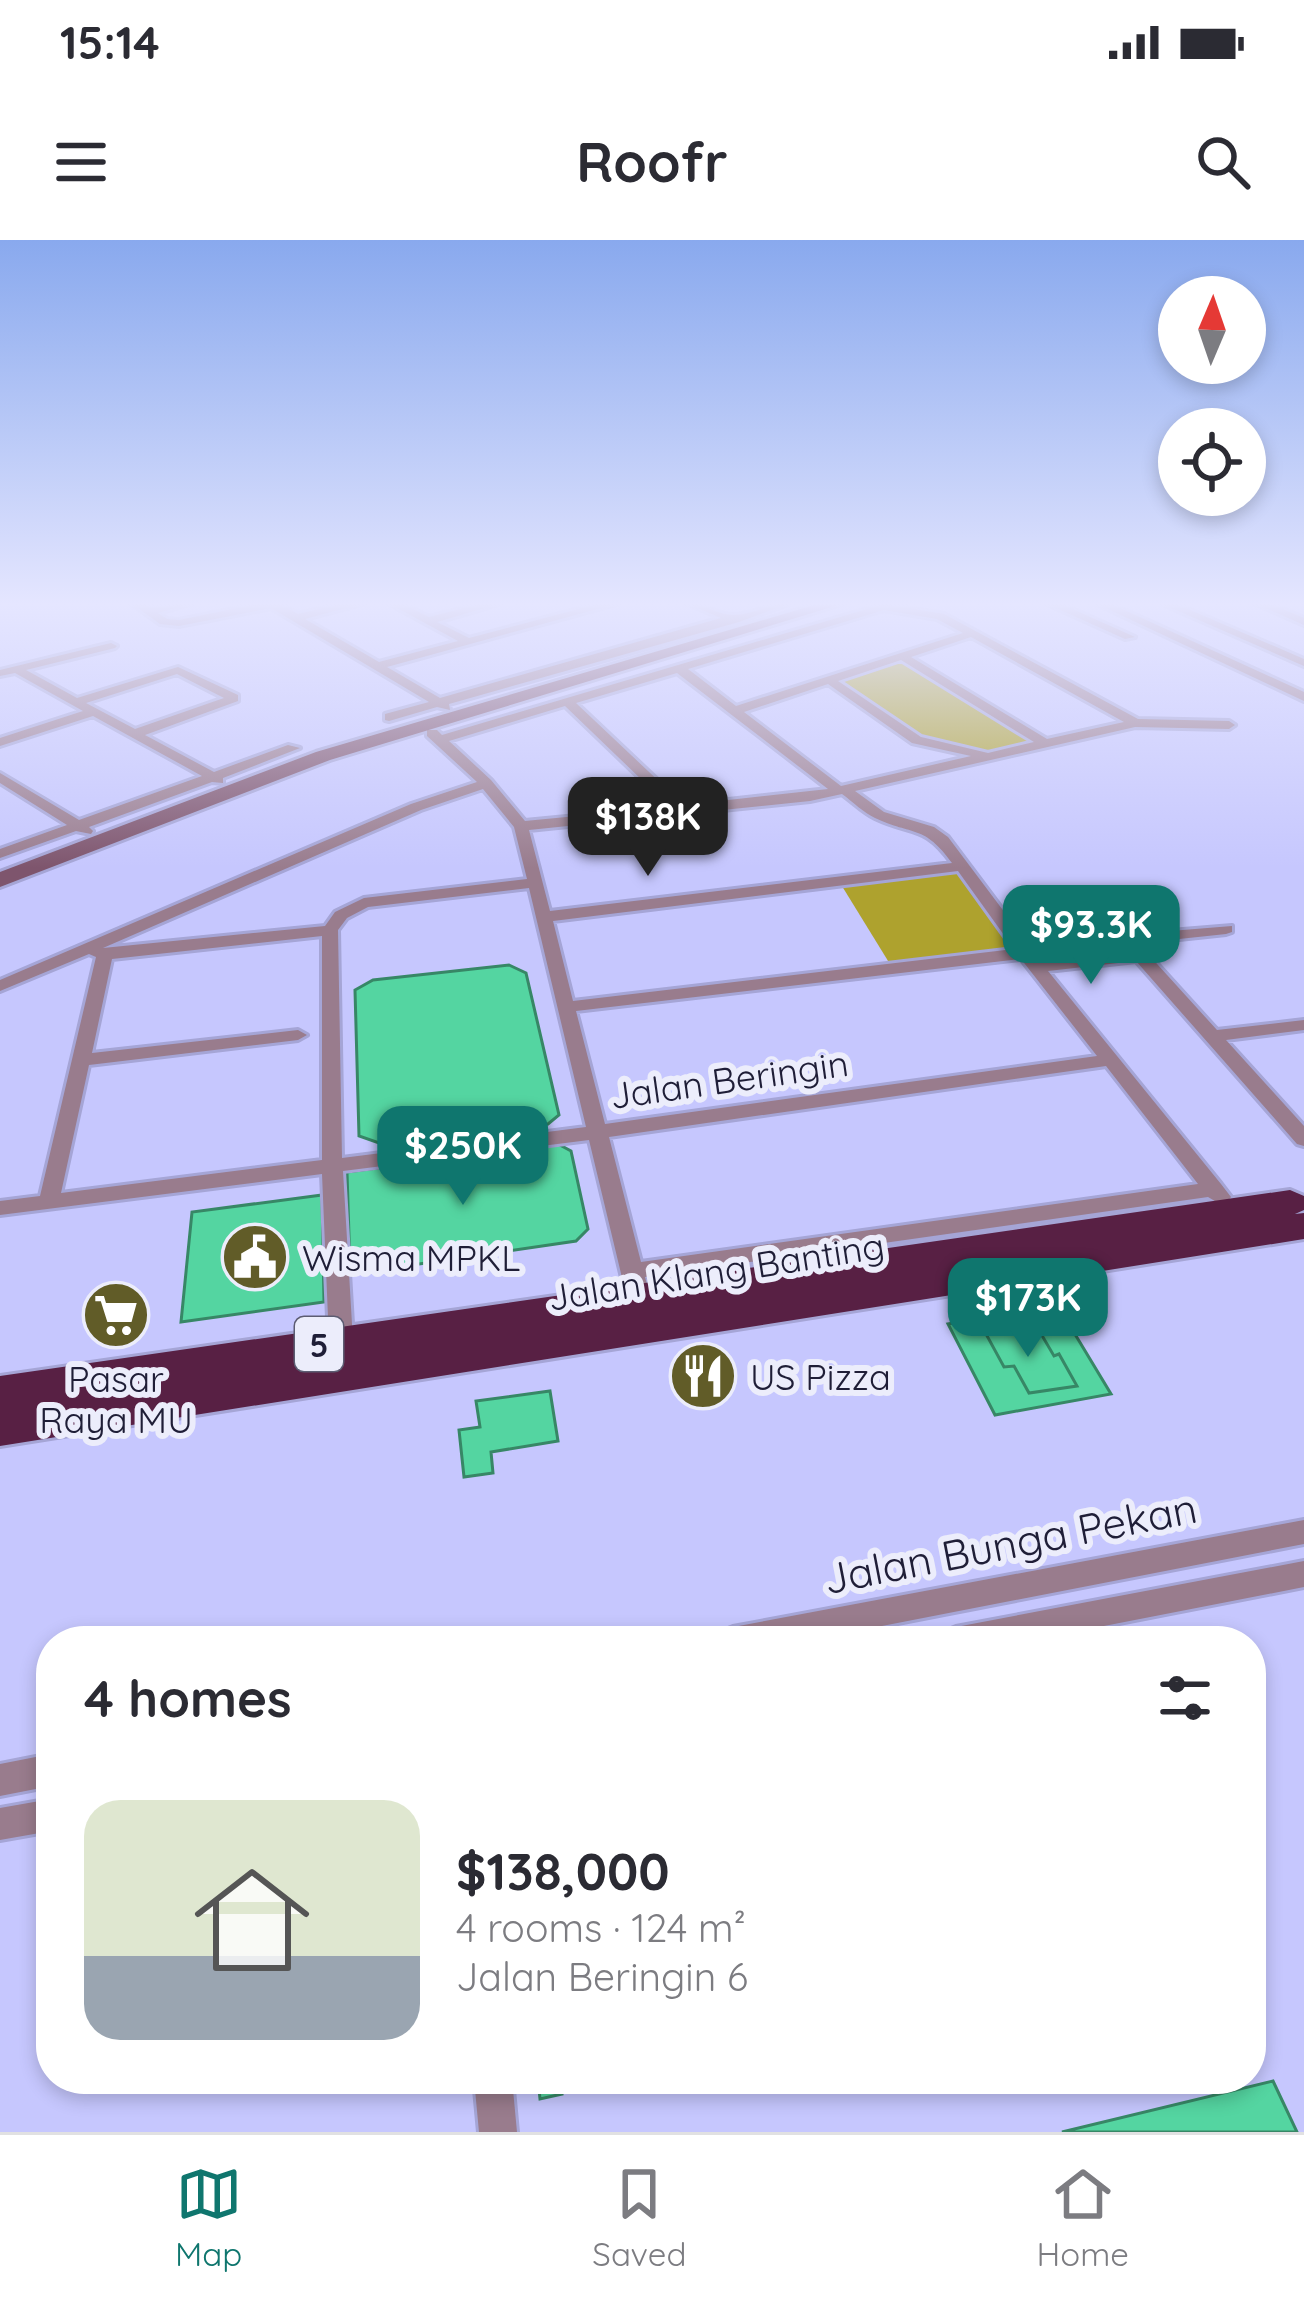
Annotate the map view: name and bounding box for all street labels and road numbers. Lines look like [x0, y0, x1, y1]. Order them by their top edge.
street label: Jalan Beringin [607, 1040, 851, 1118]
street label: Jalan Klang Banting [545, 1222, 887, 1320]
road number: 5 [295, 1317, 343, 1371]
street label: Jalan Bunga Pekan [819, 1481, 1201, 1605]

